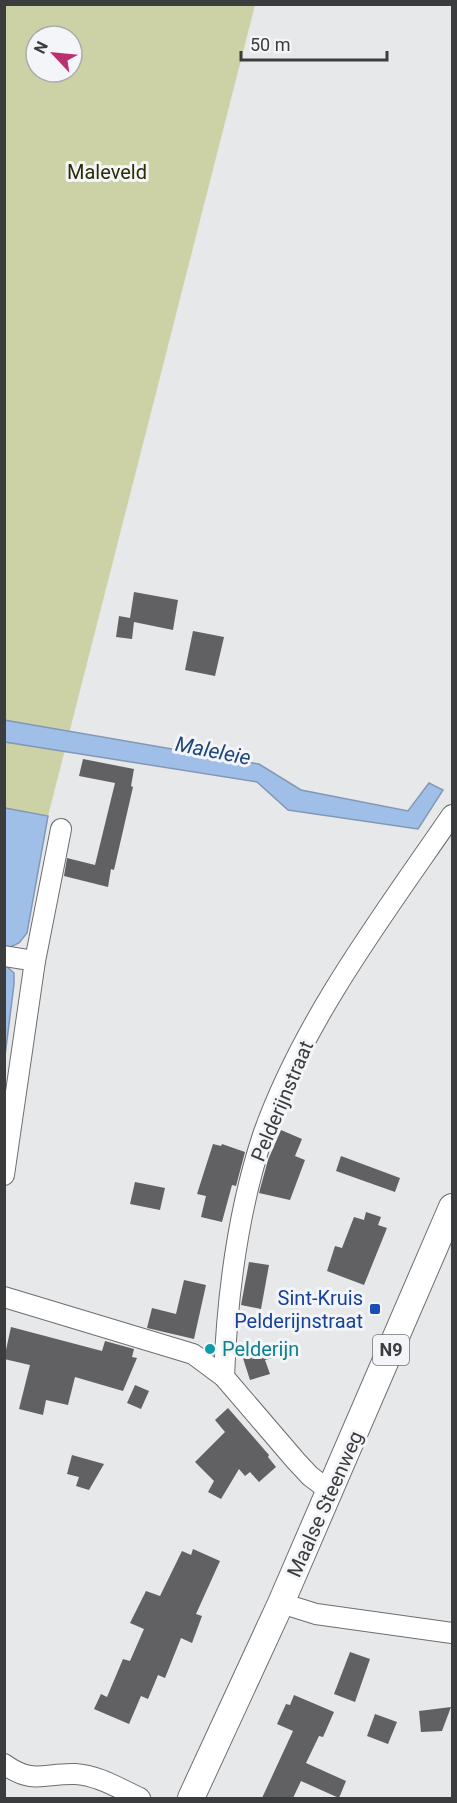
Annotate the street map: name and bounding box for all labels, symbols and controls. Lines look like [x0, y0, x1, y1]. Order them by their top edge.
north arrow [24, 24, 84, 84]
scale bar [241, 24, 386, 62]
text: 50 m [250, 34, 290, 55]
text: N [30, 38, 52, 57]
park label: Maleveld [67, 160, 147, 184]
water label: Maleleie [173, 732, 253, 770]
street label: Pelderijnstraat [246, 1037, 318, 1165]
place label: Sint-Kruis Pelderijnstraat [234, 1286, 363, 1333]
marker: Sint-Kruis Pelderijnstraat [368, 1302, 382, 1316]
road number: N9 [373, 1335, 409, 1365]
place label: Pelderijn [222, 1337, 299, 1361]
marker: Pelderijn [203, 1342, 217, 1356]
street label: Maalse Steenweg [282, 1427, 368, 1581]

